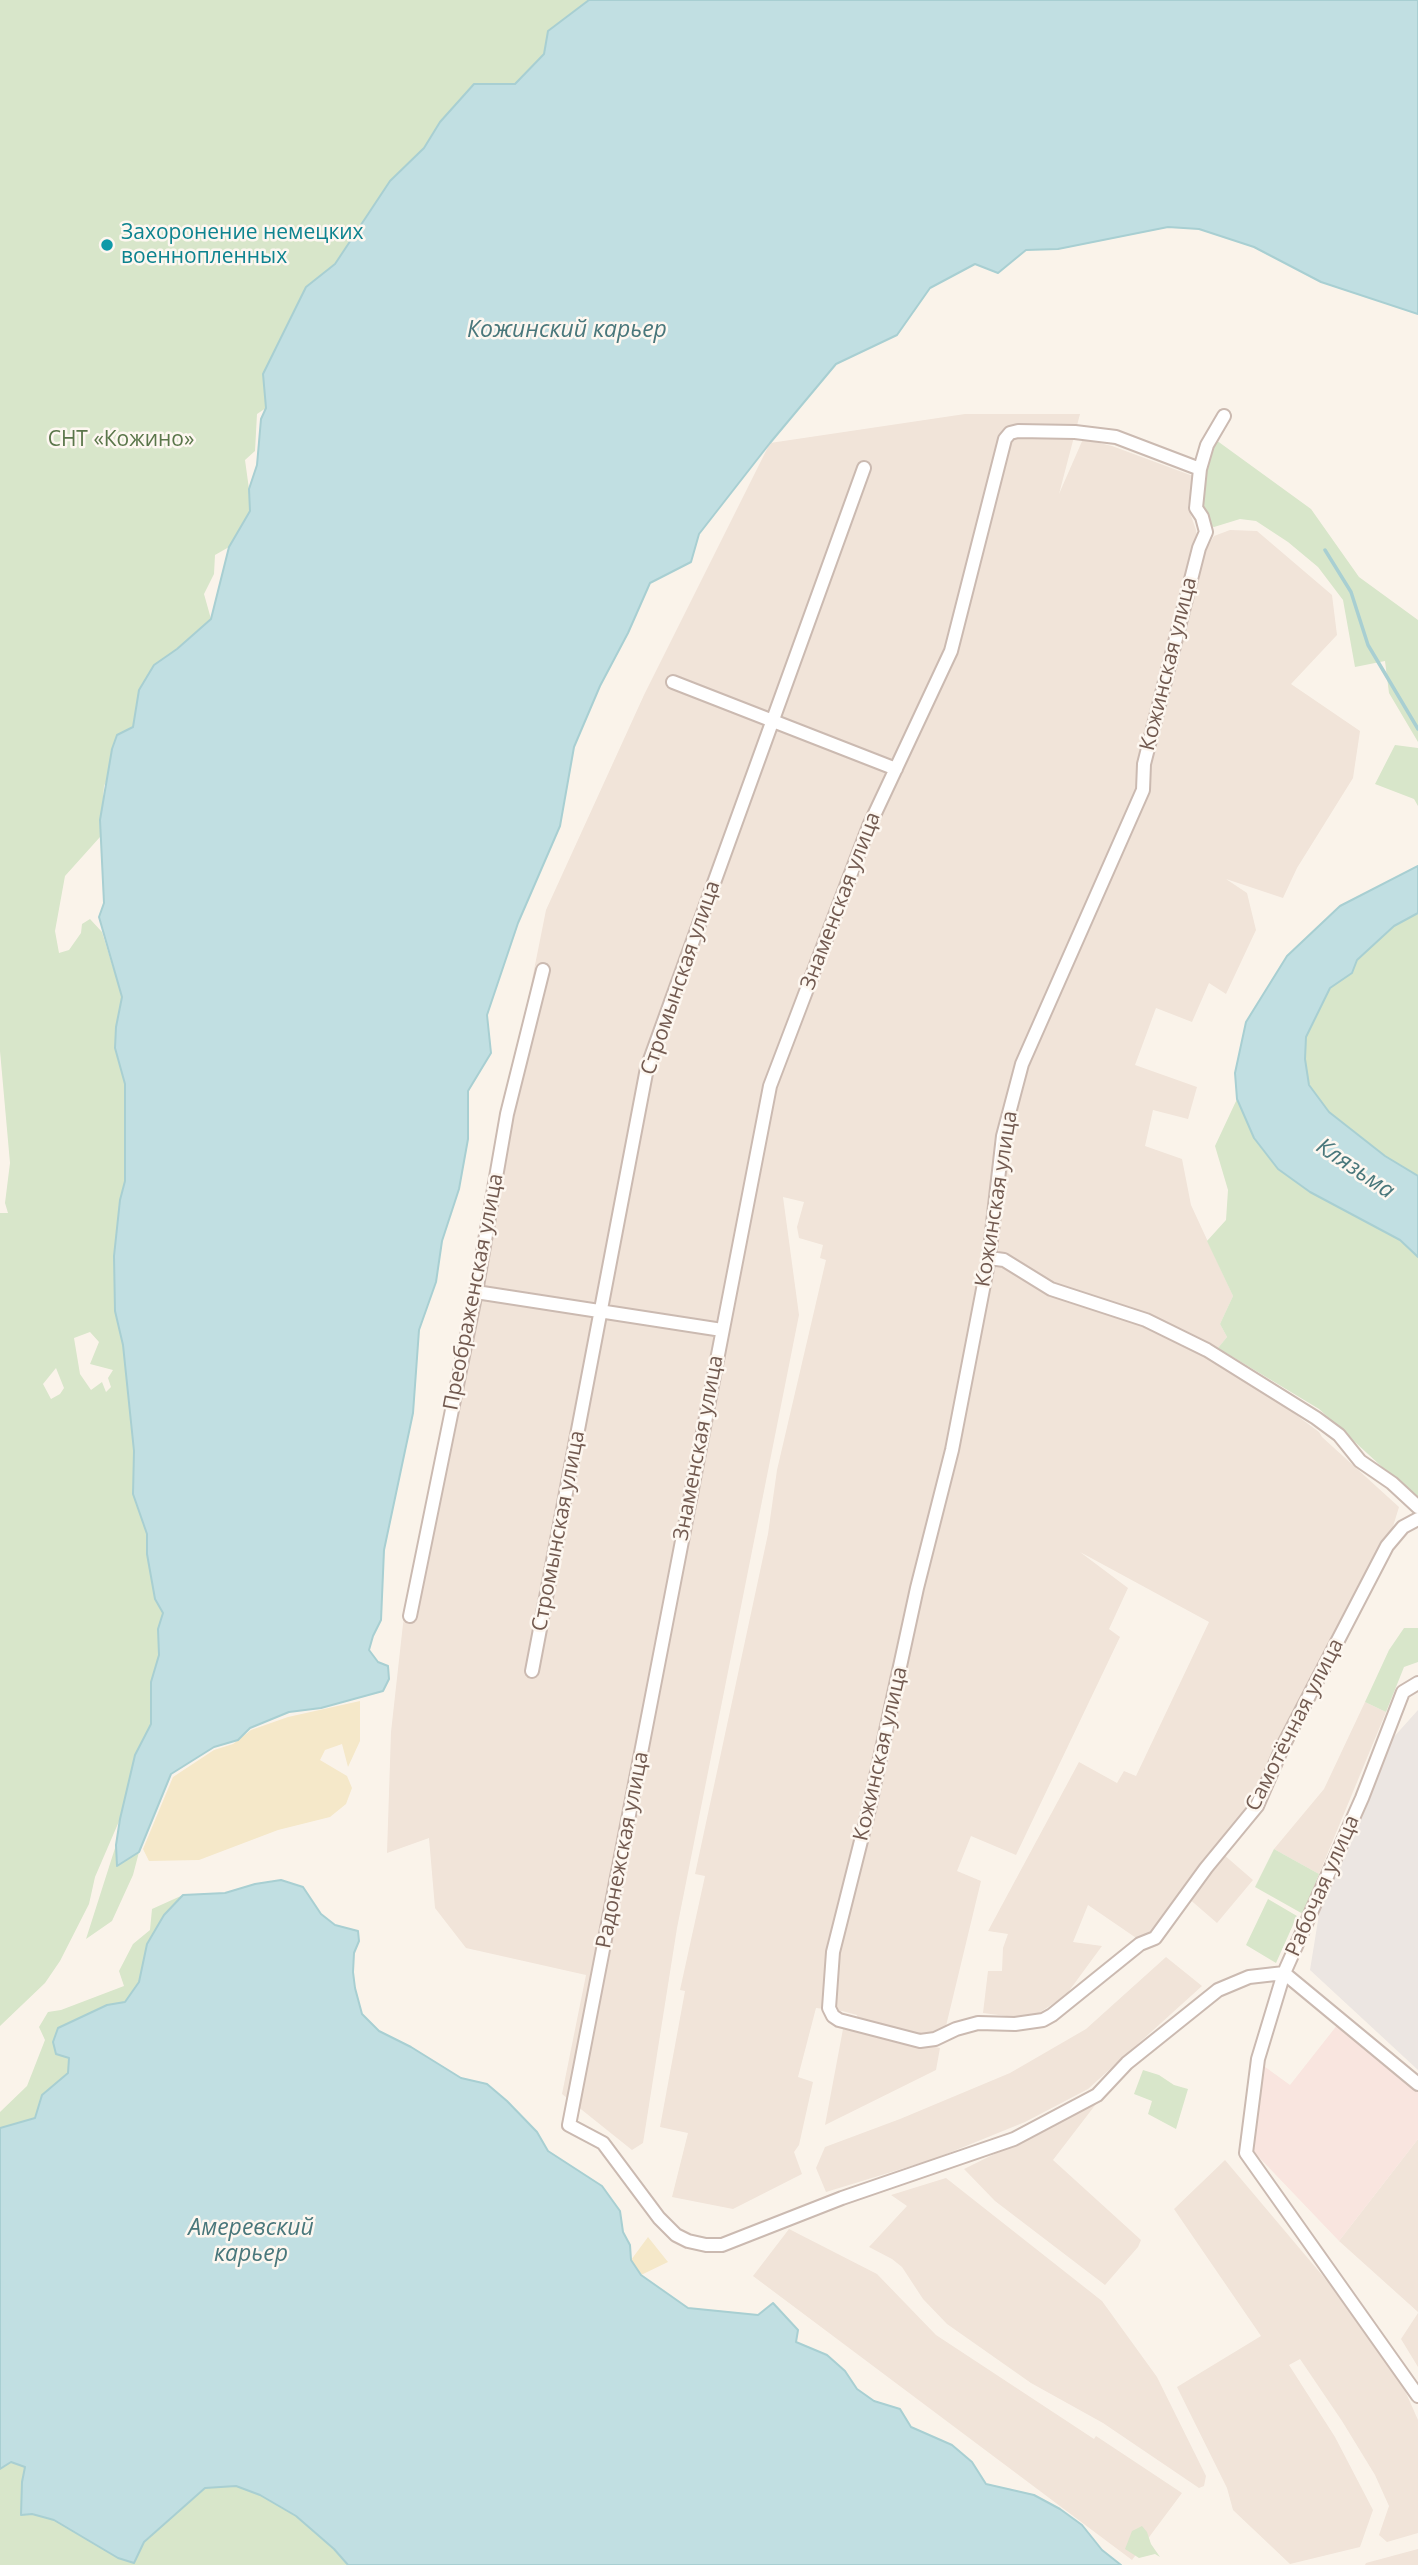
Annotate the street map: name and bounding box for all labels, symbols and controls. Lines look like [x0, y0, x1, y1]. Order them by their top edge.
place label: Захоронение немецких военнопленных [121, 220, 364, 270]
marker: Захоронение немецких военнопленных [99, 237, 115, 253]
water label: Кожинский карьер [467, 316, 667, 344]
park label: СНТ «Кожино» [48, 427, 194, 453]
street label: Кожинская улица [1135, 575, 1203, 753]
street label: Знаменская улица [796, 809, 886, 993]
street label: Стромынская улица [636, 878, 726, 1078]
street label: Кожинская улица [971, 1109, 1023, 1289]
water label: Клязьма [1311, 1133, 1399, 1205]
street label: Преображенская улица [439, 1172, 509, 1412]
street label: Знаменская улица [669, 1353, 729, 1543]
street label: Стромынская улица [527, 1429, 591, 1633]
street label: Самотёчная улица [1241, 1635, 1349, 1815]
street label: Кожинская улица [849, 1665, 913, 1843]
street label: Радонежская улица [592, 1749, 654, 1951]
street label: Рабочая улица [1281, 1812, 1365, 1960]
water label: Амеревский карьер [188, 2214, 314, 2268]

